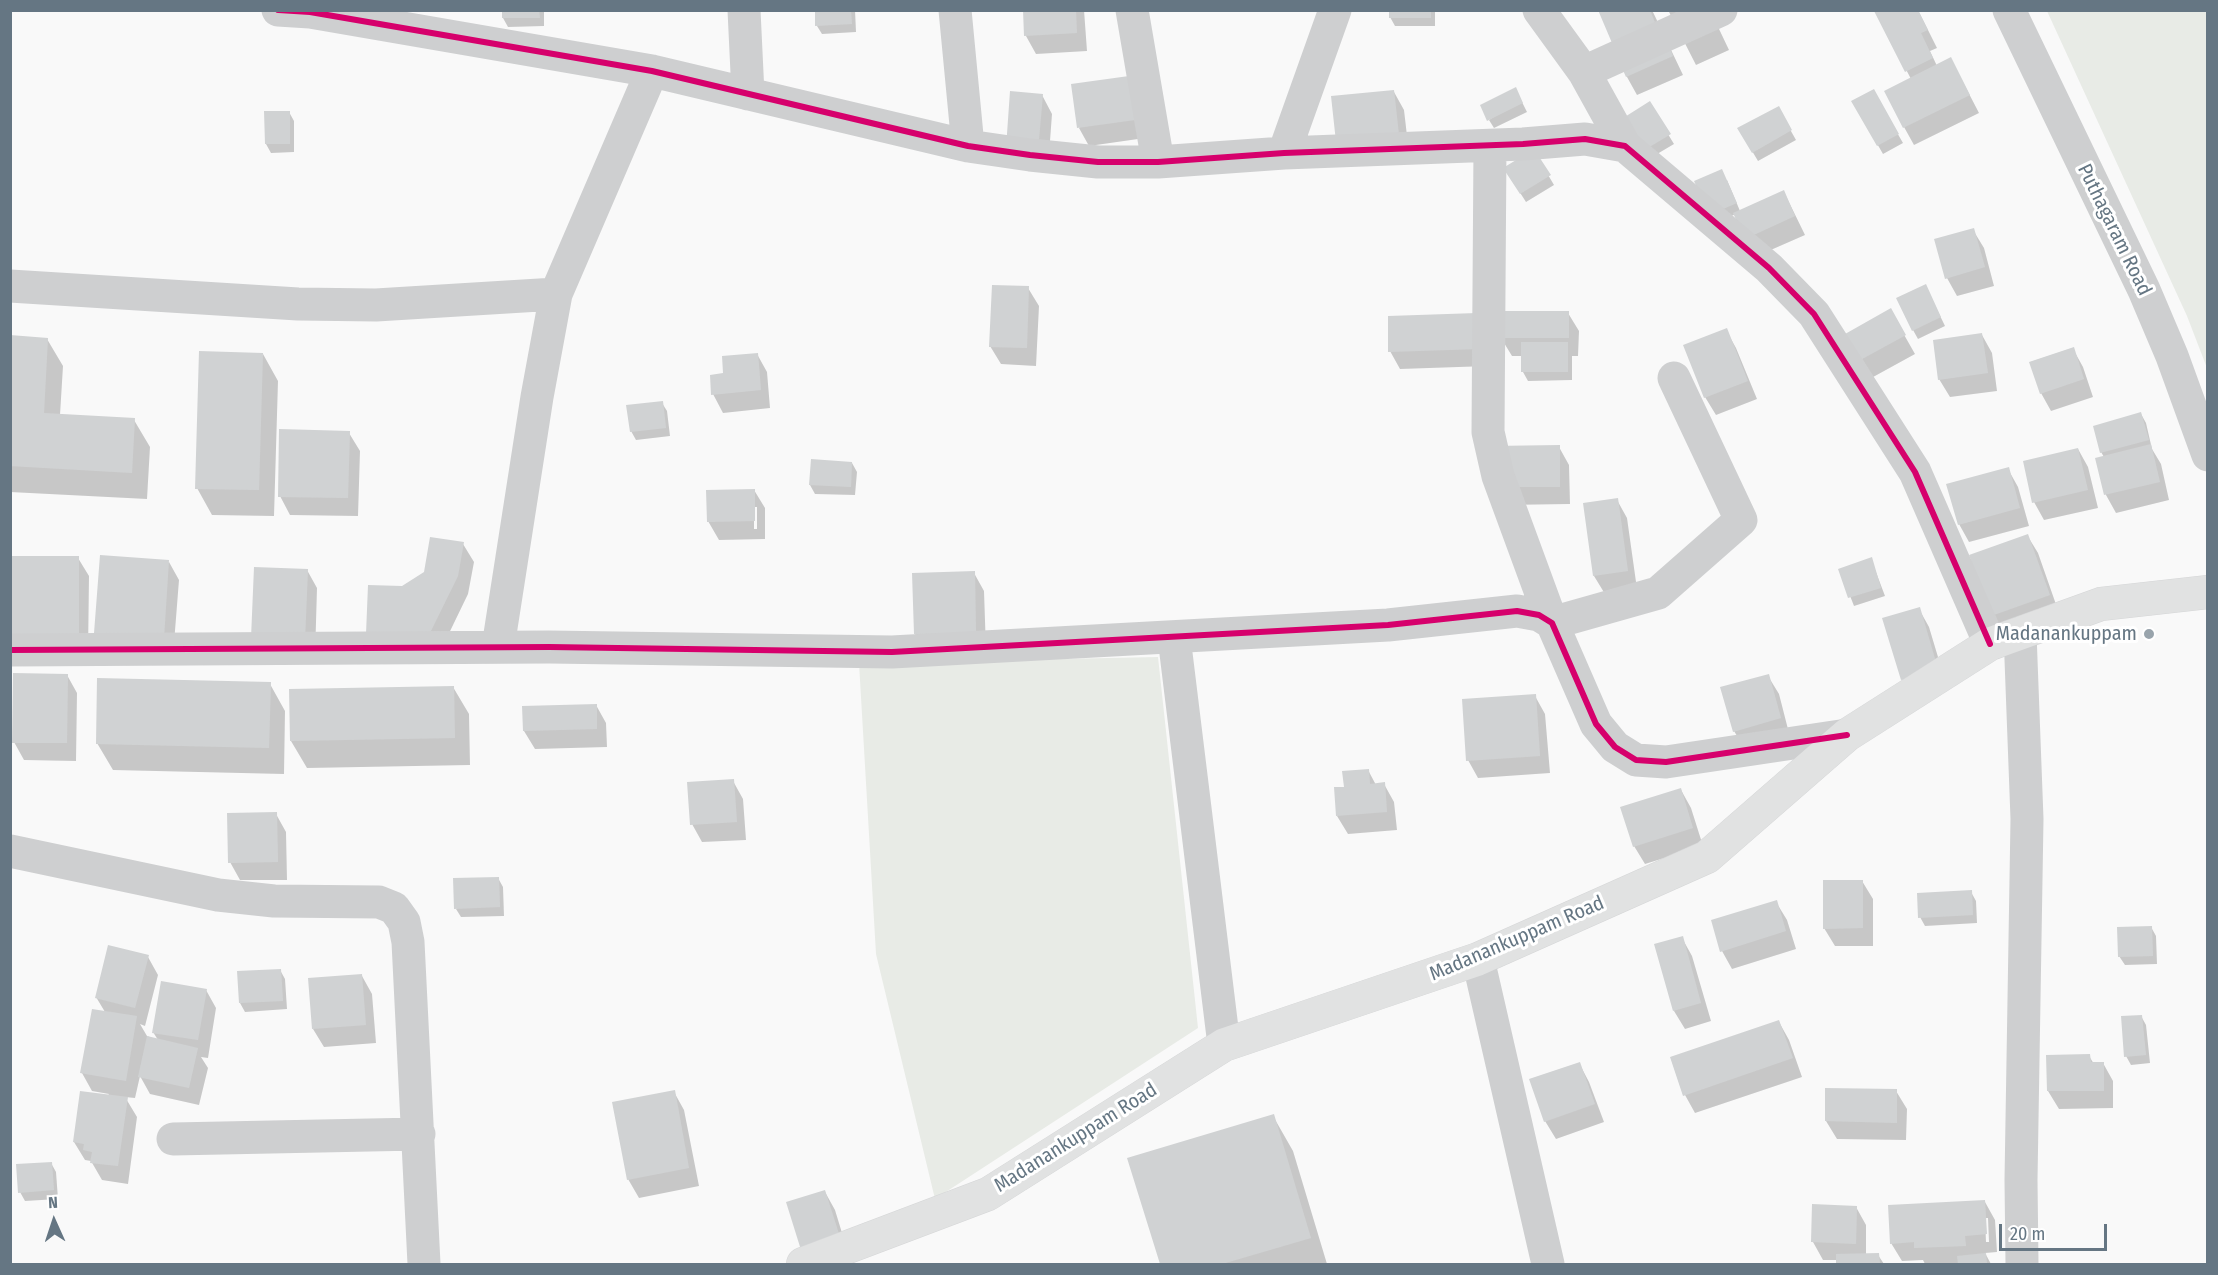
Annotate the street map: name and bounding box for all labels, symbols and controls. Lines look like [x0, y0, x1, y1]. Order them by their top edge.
street label: Puthagaram Road [2072, 160, 2156, 300]
place label: Madanankuppam [1996, 622, 2137, 646]
marker: Madanankuppam [2142, 627, 2156, 641]
street label: Madanankuppam Road [1426, 891, 1608, 987]
street label: Madanankuppam Road [990, 1078, 1162, 1198]
north arrow [24, 1191, 84, 1251]
text: N [48, 1193, 58, 1212]
scale bar [2002, 1212, 2110, 1250]
text: 20 m [2010, 1223, 2045, 1245]

